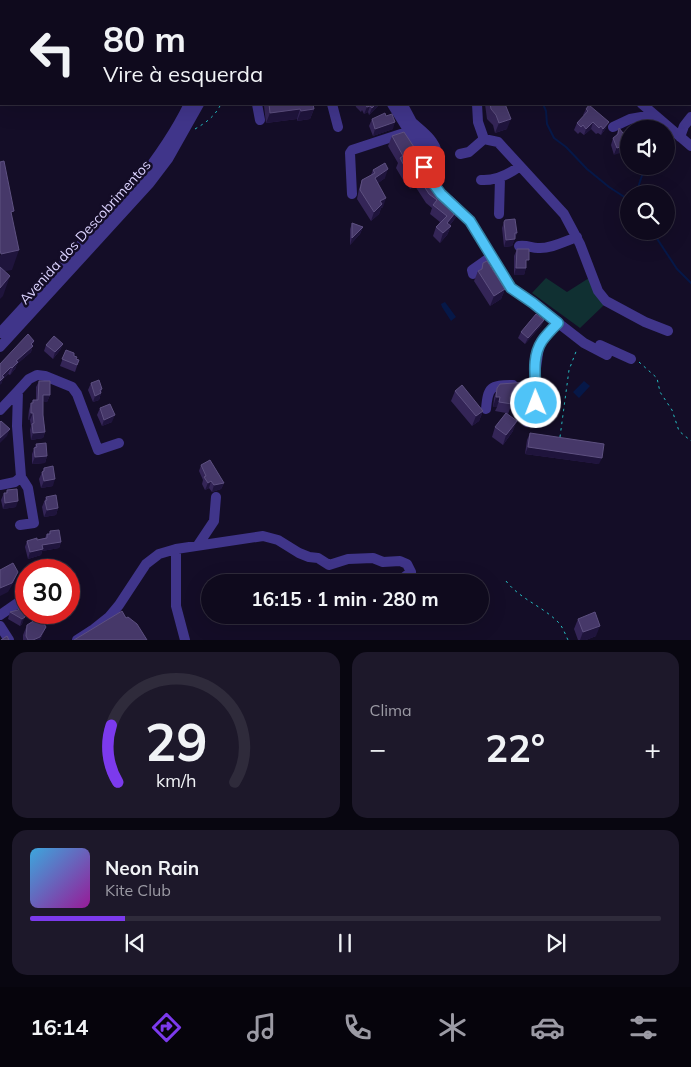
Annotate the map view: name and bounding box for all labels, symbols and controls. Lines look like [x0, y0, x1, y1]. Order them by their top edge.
text: 80 m [103, 17, 186, 61]
icon: left [20, 20, 85, 85]
text: Vire à esquerda [103, 60, 263, 88]
map controls [620, 120, 675, 240]
button: sound [620, 120, 675, 175]
pin [403, 146, 445, 188]
icon: arrive [410, 153, 438, 181]
street label: Avenida dos Descobrimentos [15, 156, 155, 308]
button: search [620, 185, 675, 240]
position arrow [509, 376, 561, 428]
speed limit sign: 30 [15, 559, 80, 624]
text: 16:15 · 1 min · 280 m [251, 587, 439, 611]
text: Clima [370, 700, 412, 720]
text: 29 [145, 709, 207, 774]
text: 22° [485, 724, 545, 772]
text: − [370, 731, 386, 766]
text: + [644, 731, 661, 766]
text: km/h [156, 769, 196, 791]
text: Neon Rain [105, 856, 199, 880]
text: Kite Club [105, 880, 171, 900]
icon: previous [121, 929, 149, 957]
icon: pause [331, 929, 359, 957]
icon: next [542, 929, 570, 957]
icon: directions [149, 1010, 184, 1045]
icon: music [244, 1010, 279, 1045]
icon: phone [340, 1010, 375, 1045]
icon: climate [435, 1010, 470, 1045]
icon: car [530, 1010, 565, 1045]
icon: filters [626, 1010, 661, 1045]
text: 16:14 [30, 1013, 88, 1041]

